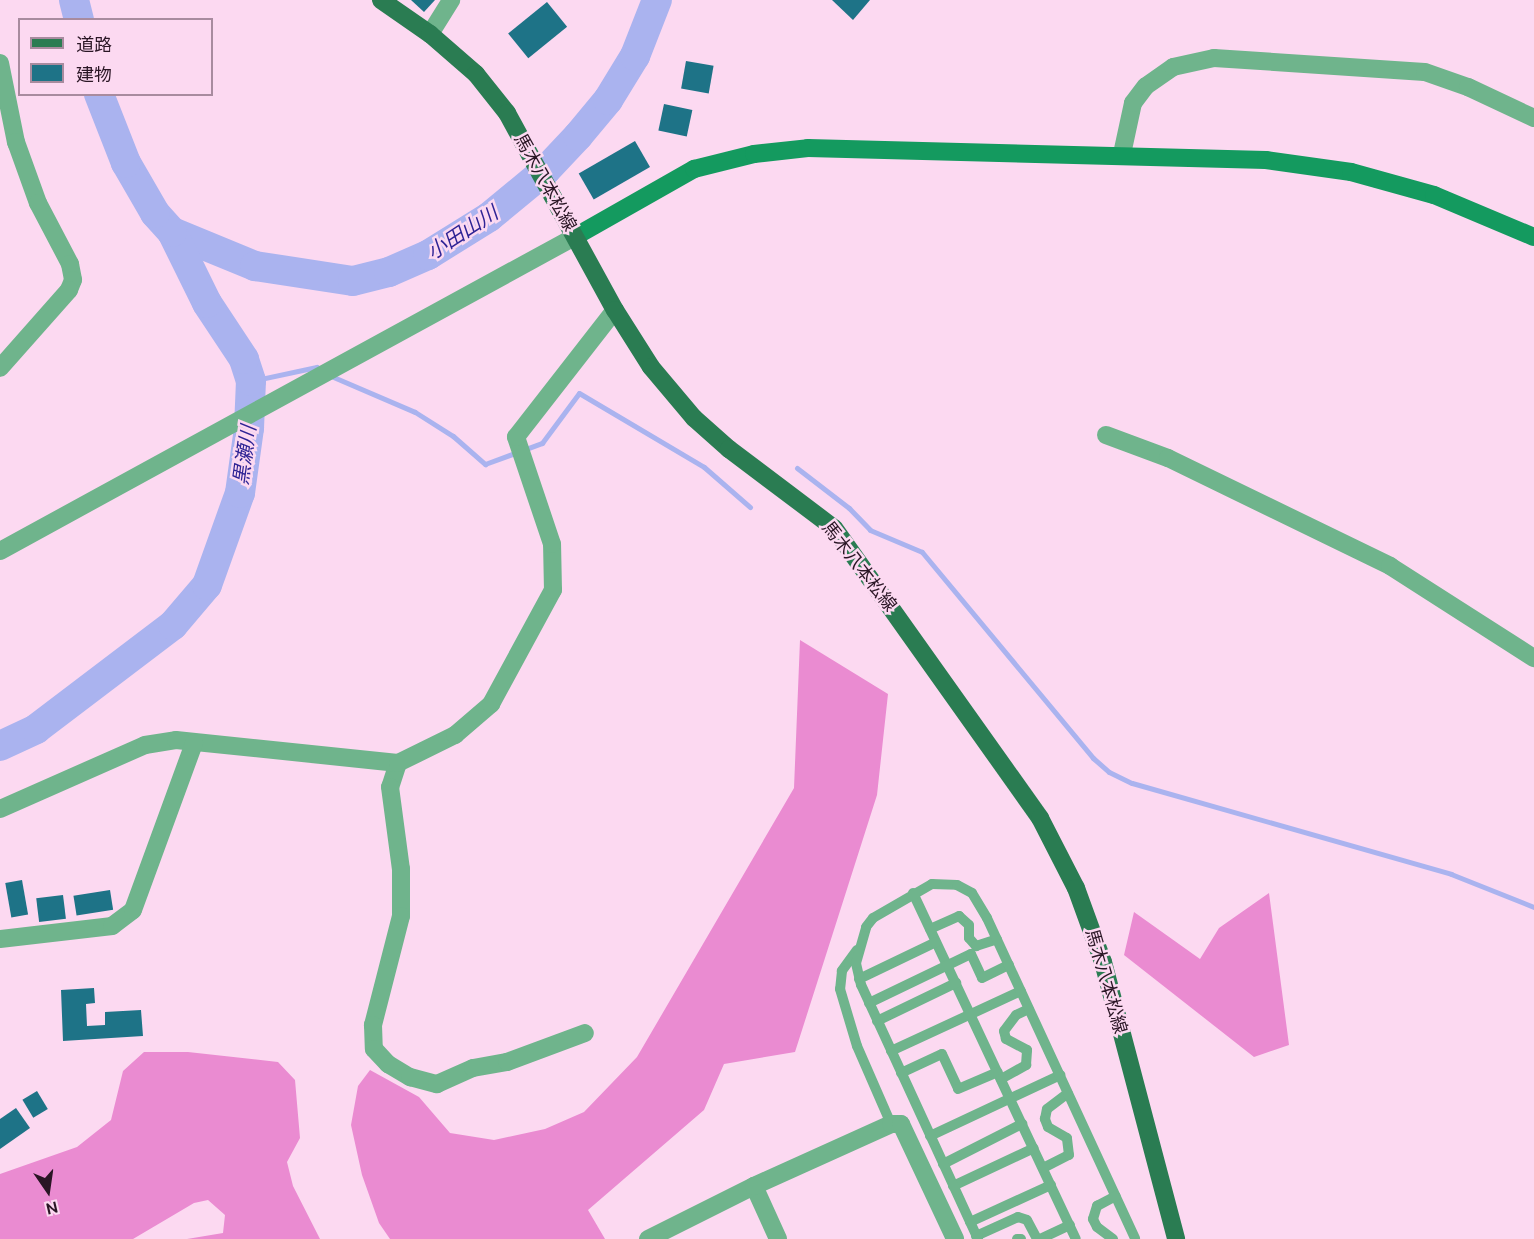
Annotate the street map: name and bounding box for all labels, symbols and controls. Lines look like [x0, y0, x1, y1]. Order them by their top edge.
legend [18, 18, 213, 96]
text: 道路 [76, 34, 112, 54]
text: 建物 [76, 64, 112, 84]
street label: 馬木八本松線 [510, 130, 582, 234]
water label: 小田山川 [422, 200, 502, 264]
water label: 黒瀬川 [228, 424, 260, 486]
street label: 馬木八本松線 [818, 517, 902, 615]
street label: 馬木八本松線 [1082, 926, 1132, 1036]
north arrow [18, 1161, 78, 1221]
text: N [44, 1198, 60, 1219]

